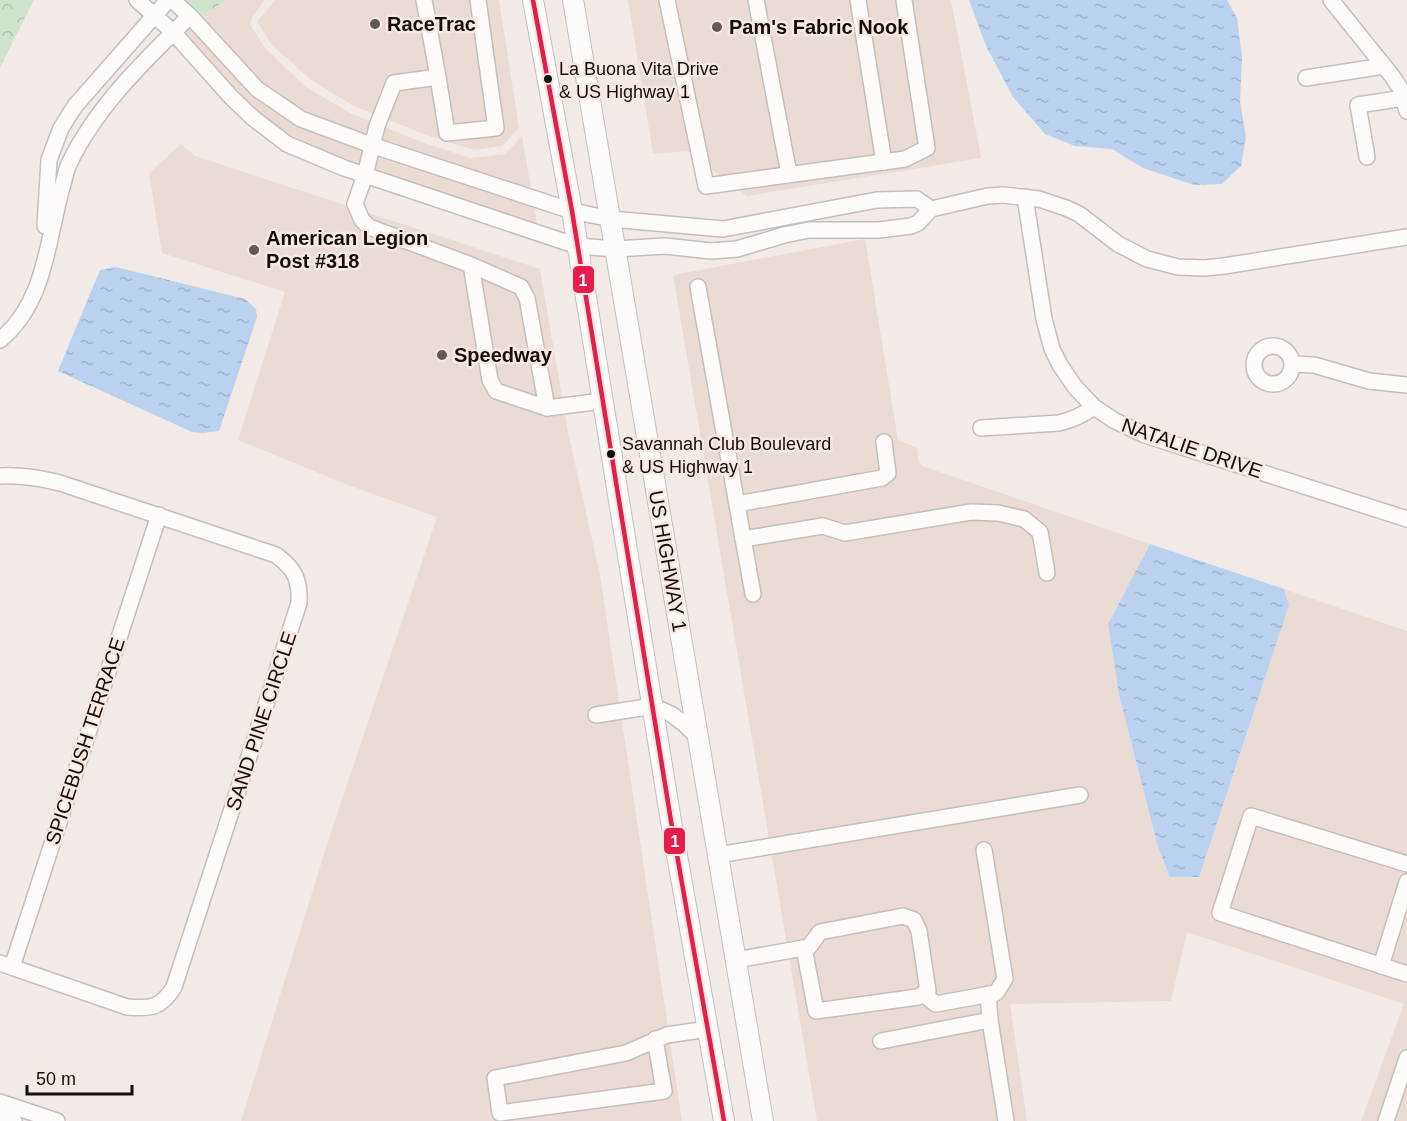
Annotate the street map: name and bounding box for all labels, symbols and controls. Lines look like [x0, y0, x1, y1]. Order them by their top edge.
place label: RaceTrac [387, 13, 476, 35]
place label: Pam's Fabric Nook [729, 16, 909, 38]
marker: RaceTrac [368, 17, 382, 31]
marker: Pam's Fabric Nook [710, 20, 724, 34]
place label: La Buona Vita Drive & US Highway 1 [559, 59, 719, 102]
marker: La Buona Vita Drive & US Highway 1 [542, 73, 554, 85]
place label: American Legion Post #318 [266, 227, 428, 272]
marker: American Legion Post #318 [247, 243, 261, 257]
line badge: 1 [572, 265, 595, 294]
text: 1 [579, 272, 588, 289]
place label: Speedway [454, 344, 553, 366]
marker: Speedway [435, 348, 449, 362]
street label: NATALIE DRIVE [1119, 414, 1265, 482]
place label: Savannah Club Boulevard & US Highway 1 [622, 434, 831, 477]
marker: Savannah Club Boulevard & US Highway 1 [605, 448, 617, 460]
street label: US HIGHWAY 1 [645, 489, 691, 633]
street label: SAND PINE CIRCLE [222, 629, 300, 813]
street label: SPICEBUSH TERRACE [41, 635, 129, 847]
line badge: 1 [663, 827, 686, 855]
text: 1 [671, 833, 680, 850]
scale bar [27, 1058, 132, 1096]
text: 50 m [36, 1069, 76, 1089]

